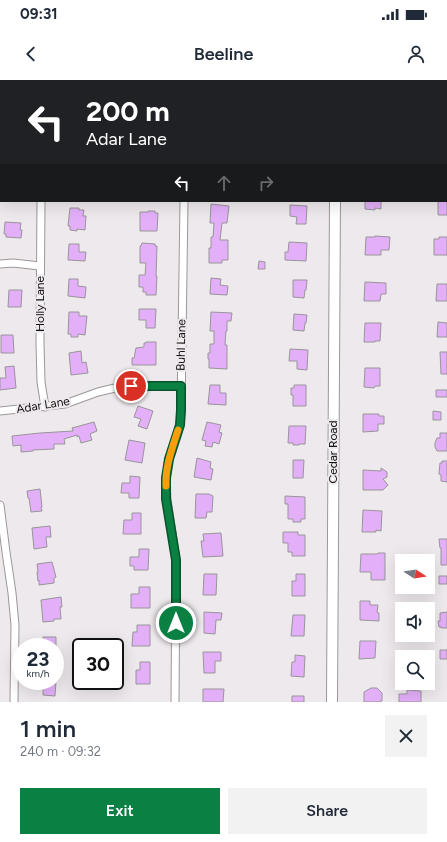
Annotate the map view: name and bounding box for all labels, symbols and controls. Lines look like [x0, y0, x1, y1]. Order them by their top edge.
text: 09:31 [20, 5, 58, 23]
icon: back [20, 43, 42, 65]
text: Beeline [194, 43, 253, 65]
icon: person [405, 43, 427, 65]
text: 200 m [86, 94, 170, 128]
icon: left [20, 96, 72, 148]
text: Adar Lane [86, 128, 167, 150]
icon: left [171, 172, 193, 194]
icon: ahead [213, 172, 235, 194]
icon: right [255, 172, 277, 194]
street label: Holly Lane [33, 275, 47, 332]
street label: Buhl Lane [174, 318, 188, 371]
pin [114, 369, 148, 403]
icon: arrive [120, 375, 142, 397]
street label: Adar Lane [15, 394, 71, 416]
street label: Cedar Road [326, 420, 340, 484]
north arrow [395, 554, 435, 594]
map controls [395, 554, 435, 690]
position arrow [155, 602, 197, 644]
button: sound [395, 602, 435, 642]
speed limit sign: 30 [72, 638, 124, 690]
text: 23 [27, 647, 49, 671]
button: search [395, 650, 435, 690]
text: km/h [27, 667, 49, 680]
text: 1 min [20, 714, 76, 743]
button: close [385, 715, 427, 757]
text: 240 m · 09:32 [20, 744, 101, 759]
button: Exit [20, 788, 220, 834]
button: Share [228, 788, 427, 834]

